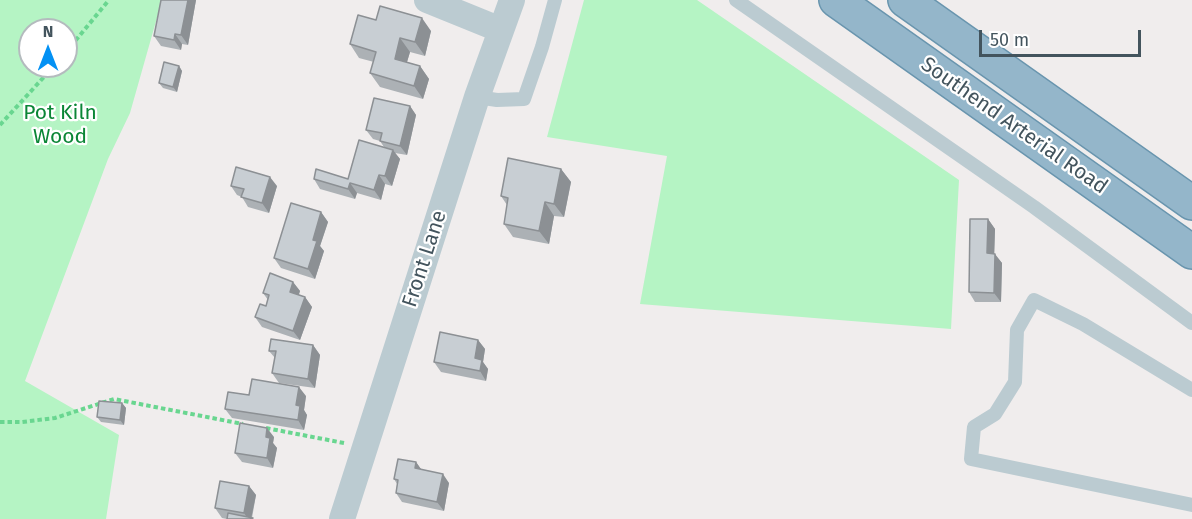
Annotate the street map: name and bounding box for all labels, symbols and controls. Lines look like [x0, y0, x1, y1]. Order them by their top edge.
north arrow [18, 18, 78, 78]
scale bar [982, 18, 1144, 56]
text: N [43, 22, 53, 41]
text: 50 m [990, 29, 1029, 51]
street label: Southend Arterial Road [916, 52, 1112, 200]
park label: Pot Kiln Wood [23, 100, 97, 150]
street label: Front Lane [398, 207, 452, 311]

